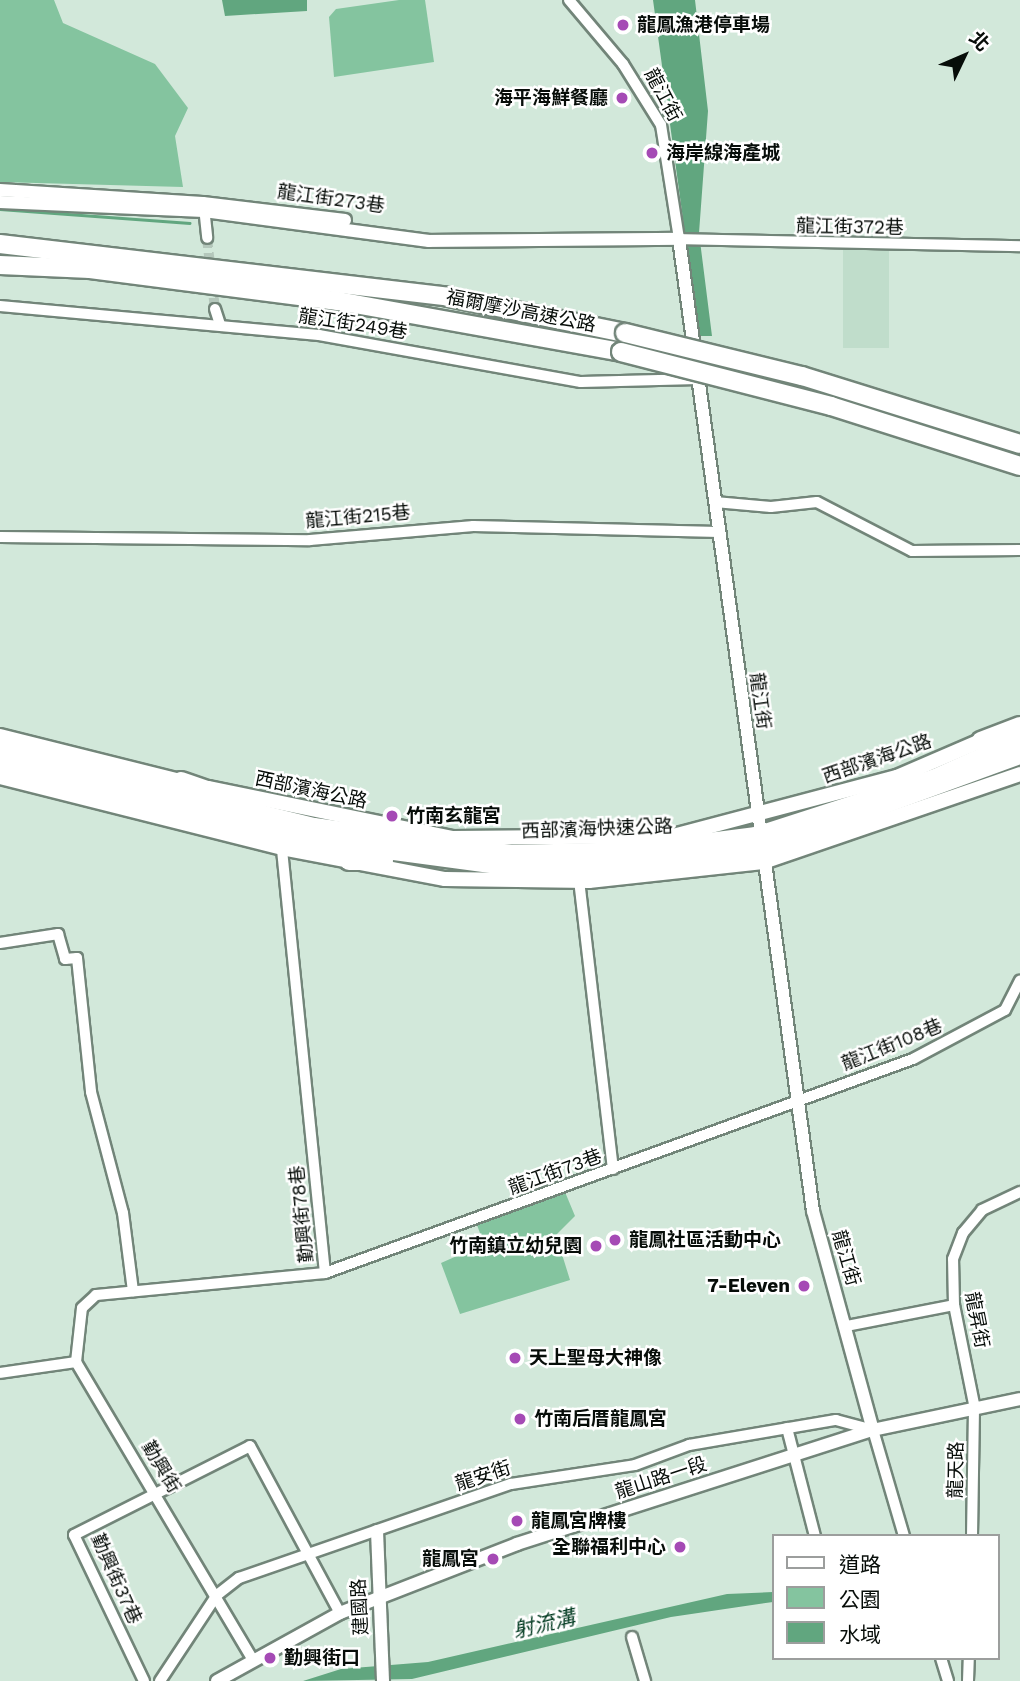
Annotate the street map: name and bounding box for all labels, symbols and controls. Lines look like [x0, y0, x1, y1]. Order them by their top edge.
place label: 龍鳳漁港停車場 [637, 14, 770, 36]
marker: 龍鳳漁港停車場 [615, 17, 631, 33]
north arrow [929, 21, 999, 91]
text: 北 [965, 26, 994, 56]
street label: 龍江街 [640, 64, 686, 126]
place label: 海平海鮮餐廳 [494, 87, 608, 109]
marker: 海平海鮮餐廳 [614, 90, 630, 106]
place label: 海岸線海產城 [666, 142, 780, 164]
marker: 海岸線海產城 [644, 145, 660, 161]
street label: 龍江街273巷 [276, 180, 386, 218]
street label: 龍江街372巷 [796, 215, 904, 239]
street label: 福爾摩沙高速公路 [444, 285, 598, 337]
street label: 龍江街249巷 [297, 304, 409, 344]
street label: 龍江街215巷 [304, 501, 412, 533]
street label: 龍江街 [745, 671, 775, 731]
street label: 西部濱海公路 [819, 730, 935, 788]
street label: 西部濱海公路 [253, 767, 369, 813]
place label: 竹南玄龍宮 [406, 805, 501, 827]
marker: 竹南玄龍宮 [384, 808, 400, 824]
street label: 西部濱海快速公路 [521, 815, 673, 843]
street label: 龍江街108巷 [838, 1014, 946, 1076]
street label: 龍江街73巷 [505, 1145, 605, 1199]
street label: 勤興街78巷 [286, 1164, 318, 1264]
street label: 龍江街 [827, 1227, 865, 1289]
place label: 龍鳳社區活動中心 [629, 1229, 781, 1251]
marker: 龍鳳社區活動中心 [607, 1232, 623, 1248]
place label: 竹南鎮立幼兒園 [449, 1235, 582, 1257]
marker: 竹南鎮立幼兒園 [588, 1238, 604, 1254]
place label: 7-Eleven [707, 1275, 790, 1297]
marker: 7-Eleven [796, 1278, 812, 1294]
street label: 龍昇街 [960, 1290, 994, 1350]
place label: 天上聖母大神像 [529, 1347, 662, 1369]
marker: 天上聖母大神像 [507, 1350, 523, 1366]
place label: 竹南后厝龍鳳宮 [534, 1408, 667, 1430]
marker: 竹南后厝龍鳳宮 [512, 1411, 528, 1427]
street label: 勤興街 [137, 1437, 185, 1497]
street label: 龍天路 [944, 1441, 968, 1499]
street label: 龍山路一段 [612, 1452, 710, 1504]
street label: 龍安街 [452, 1456, 514, 1496]
place label: 龍鳳宮牌樓 [531, 1510, 626, 1532]
marker: 龍鳳宮牌樓 [509, 1513, 525, 1529]
street label: 勤興街37巷 [86, 1530, 146, 1628]
legend [772, 1534, 999, 1660]
place label: 全聯福利中心 [552, 1536, 666, 1558]
marker: 全聯福利中心 [672, 1539, 688, 1555]
place label: 龍鳳宮 [422, 1548, 479, 1570]
marker: 龍鳳宮 [485, 1551, 501, 1567]
text: 道路 [839, 1552, 881, 1577]
street label: 建國路 [347, 1578, 373, 1636]
text: 公園 [839, 1587, 881, 1612]
water label: 射流溝 [510, 1605, 578, 1643]
text: 水域 [839, 1622, 881, 1647]
place label: 勤興街口 [284, 1647, 360, 1669]
marker: 勤興街口 [262, 1650, 278, 1666]

